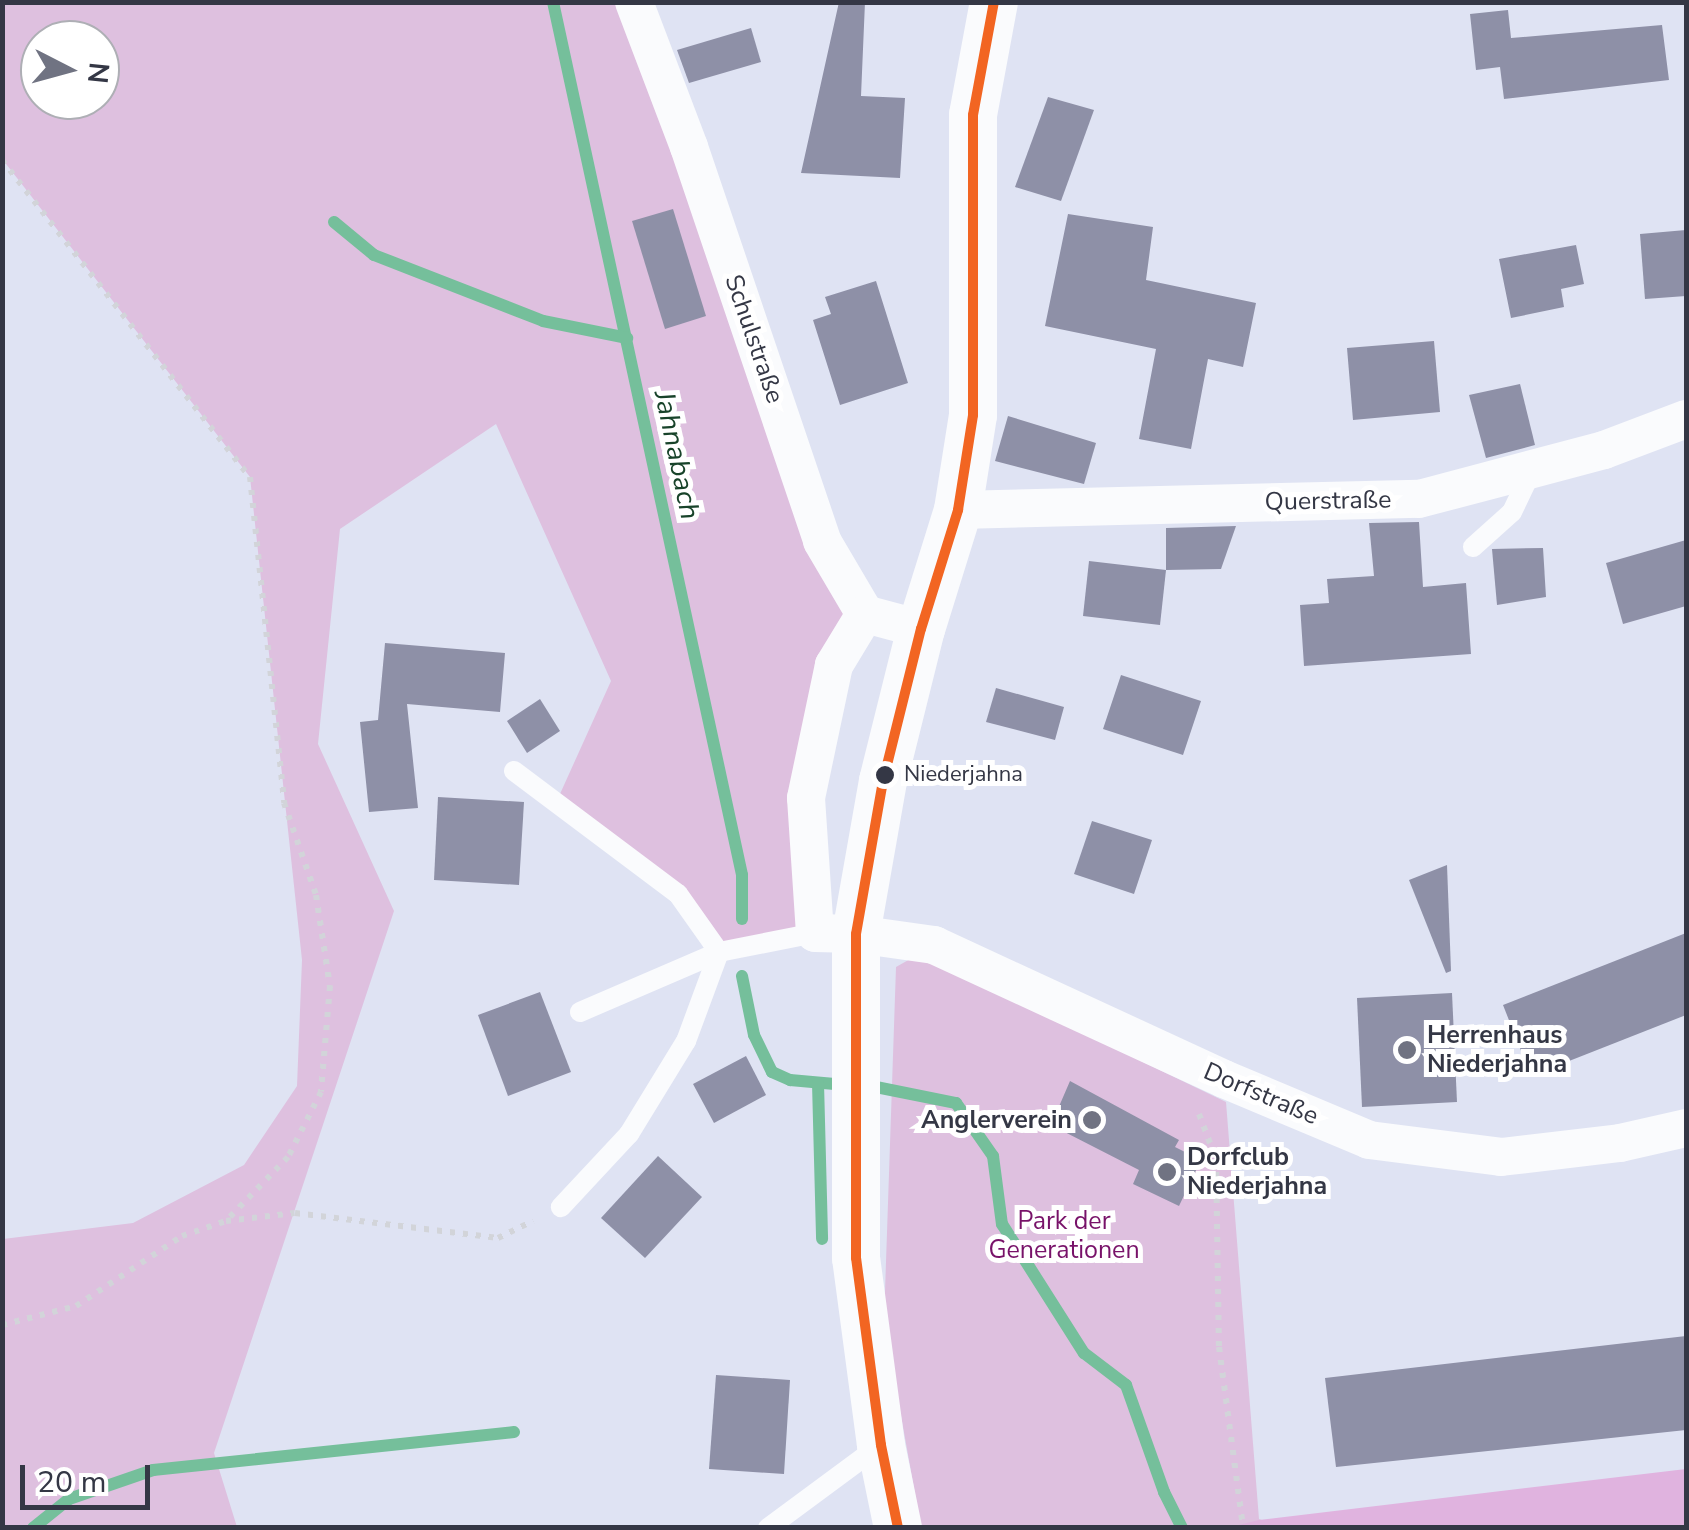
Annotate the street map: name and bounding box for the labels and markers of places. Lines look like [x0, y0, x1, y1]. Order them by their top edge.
place label: Niederjahna [904, 762, 1023, 788]
marker: Niederjahna [875, 765, 895, 785]
place label: Herrenhaus Niederjahna [1427, 1021, 1567, 1080]
marker: Herrenhaus Niederjahna [1396, 1039, 1418, 1061]
place label: Anglerverein [921, 1105, 1072, 1135]
marker: Anglerverein [1081, 1109, 1103, 1131]
place label: Dorfclub Niederjahna [1187, 1143, 1327, 1202]
marker: Dorfclub Niederjahna [1156, 1161, 1178, 1183]

